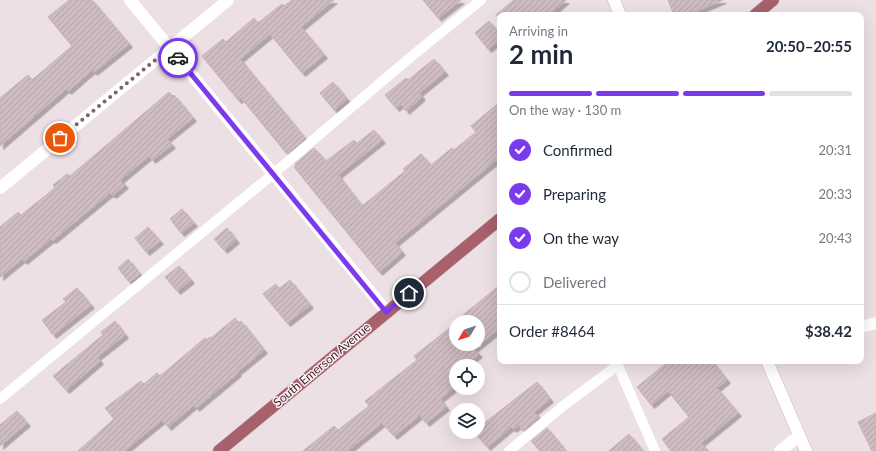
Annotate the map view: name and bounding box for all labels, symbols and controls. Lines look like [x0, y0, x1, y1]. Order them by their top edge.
text: Arriving in [509, 23, 568, 39]
text: 20:50–20:55 [766, 37, 852, 55]
courier [158, 38, 198, 78]
text: 2 min [509, 38, 573, 70]
icon: car [167, 47, 189, 69]
text: On the way · 130 m [509, 102, 621, 118]
pin [43, 121, 77, 155]
icon: bag [49, 127, 71, 149]
icon: check [509, 139, 531, 161]
text: Confirmed [543, 141, 612, 159]
text: 20:31 [819, 142, 852, 158]
icon: check [509, 183, 531, 205]
text: Preparing [543, 185, 606, 203]
text: 20:33 [819, 186, 852, 202]
icon: check [509, 227, 531, 249]
text: On the way [543, 229, 619, 247]
text: 20:43 [819, 230, 852, 246]
text: Delivered [543, 273, 606, 291]
pin [392, 276, 426, 310]
icon: home [398, 282, 420, 304]
north arrow [449, 315, 485, 351]
map controls [449, 315, 485, 439]
street label: South Emerson Avenue [270, 320, 373, 410]
text: Order #8464 [509, 322, 595, 340]
text: $38.42 [805, 322, 852, 340]
button: locate [449, 359, 485, 395]
button: layers [449, 403, 485, 439]

